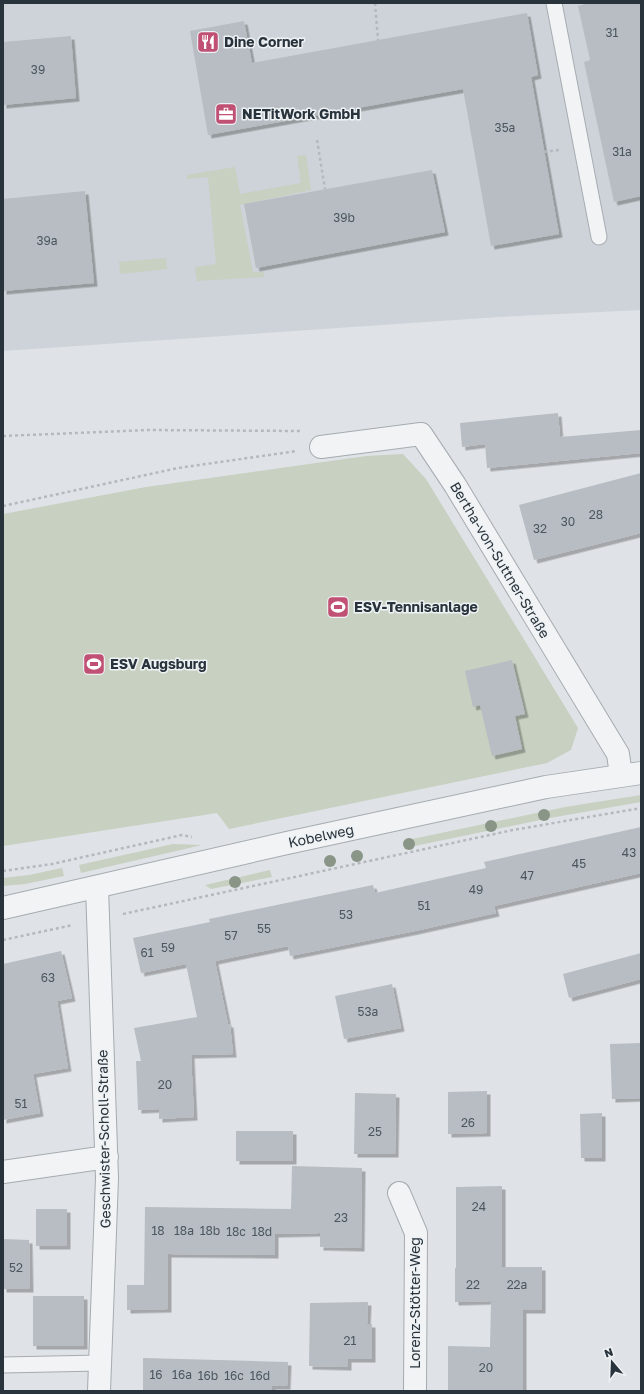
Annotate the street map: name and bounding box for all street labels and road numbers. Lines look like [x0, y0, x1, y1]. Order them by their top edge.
street label: Bertha-von-Suttner-Straße [447, 479, 554, 641]
street label: Kobelweg [286, 820, 355, 851]
street label: Geschwister-Scholl-Straße [93, 1049, 114, 1229]
street label: Lorenz-Stötter-Weg [406, 1237, 423, 1369]

